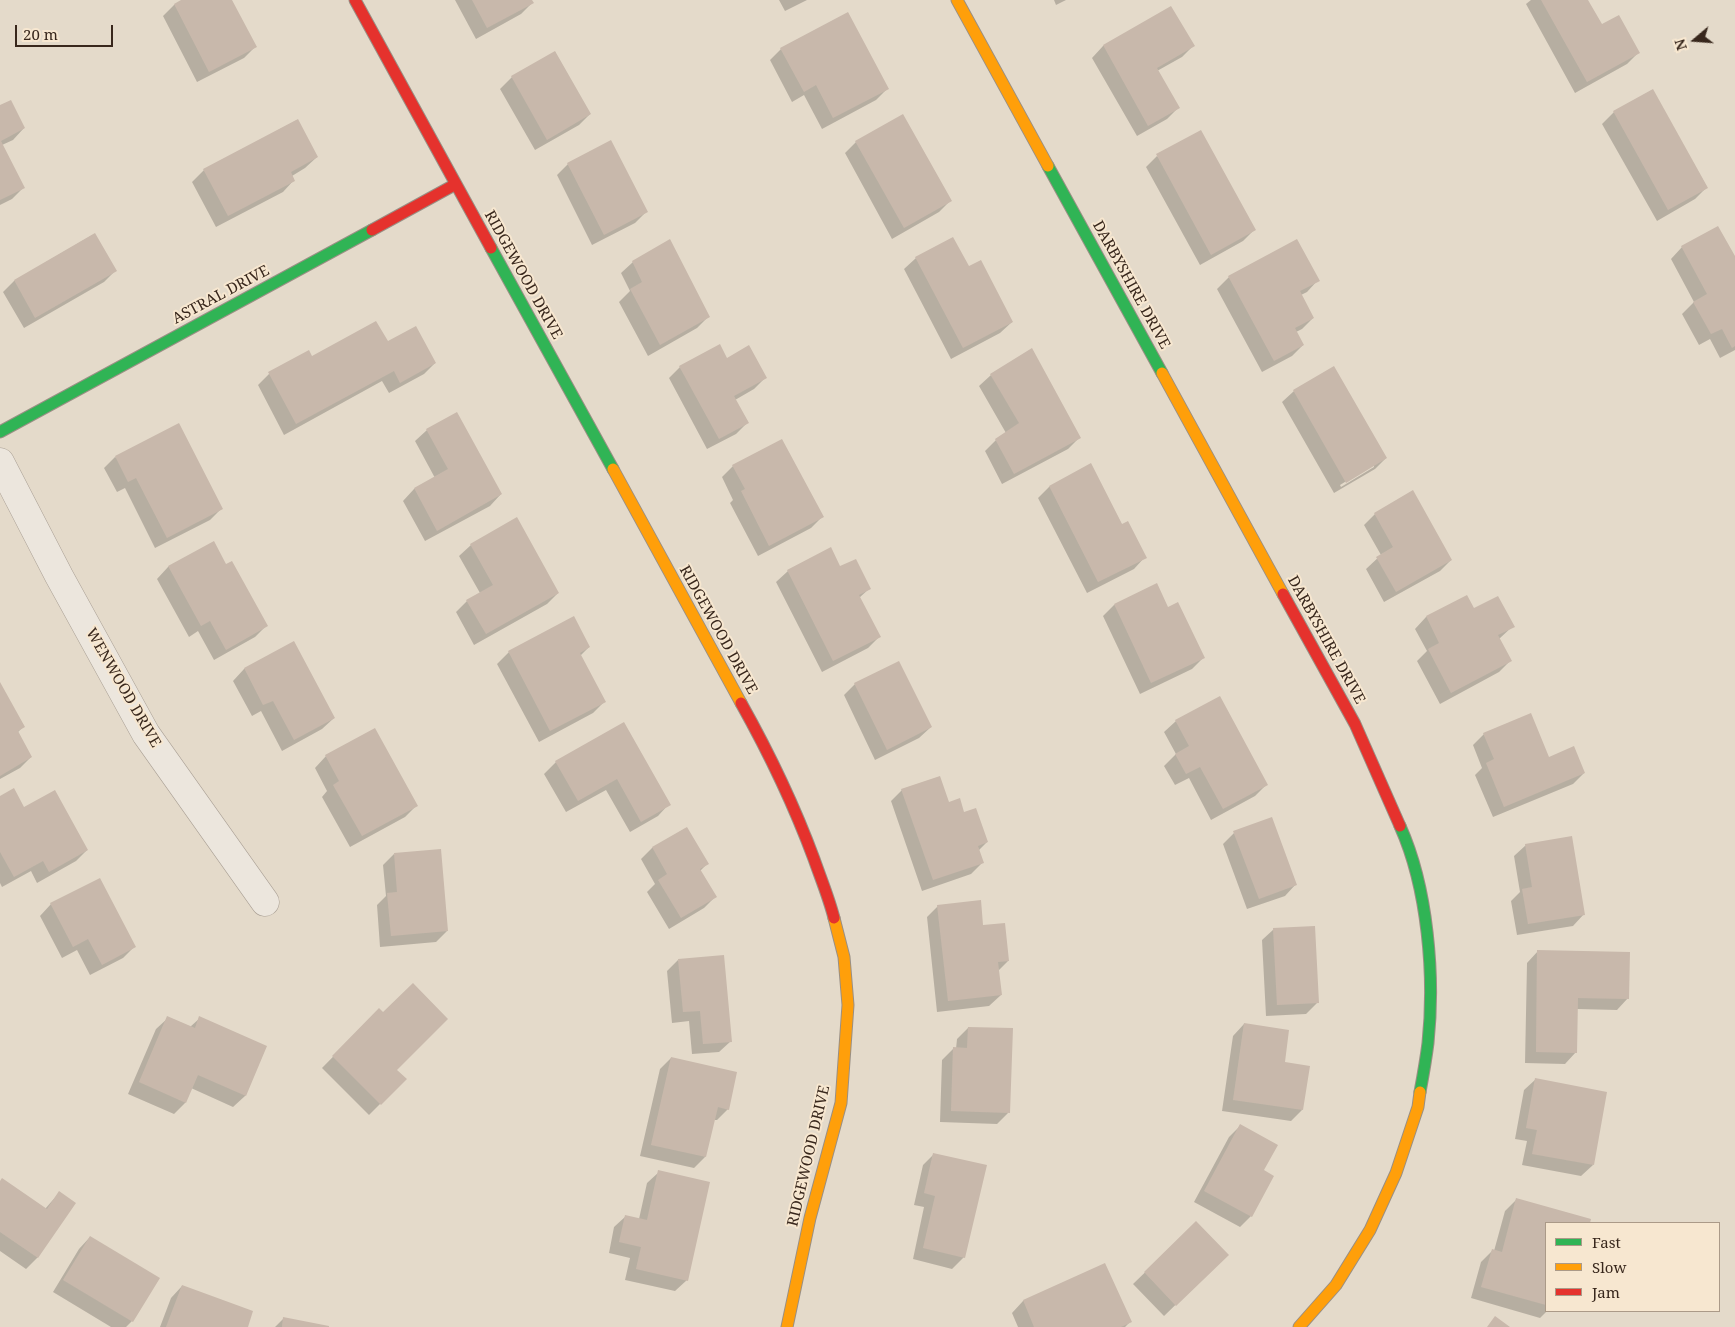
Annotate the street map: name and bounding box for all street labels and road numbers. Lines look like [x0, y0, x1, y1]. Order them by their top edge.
street label: RIDGEWOOD DRIVE [480, 208, 566, 342]
street label: DARBYSHIRE DRIVE [1088, 218, 1174, 352]
street label: ASTRAL DRIVE [170, 262, 272, 328]
street label: RIDGEWOOD DRIVE [675, 563, 761, 697]
street label: DARBYSHIRE DRIVE [1283, 573, 1369, 707]
street label: WENWOOD DRIVE [82, 625, 164, 751]
street label: RIDGEWOOD DRIVE [784, 1084, 834, 1228]

